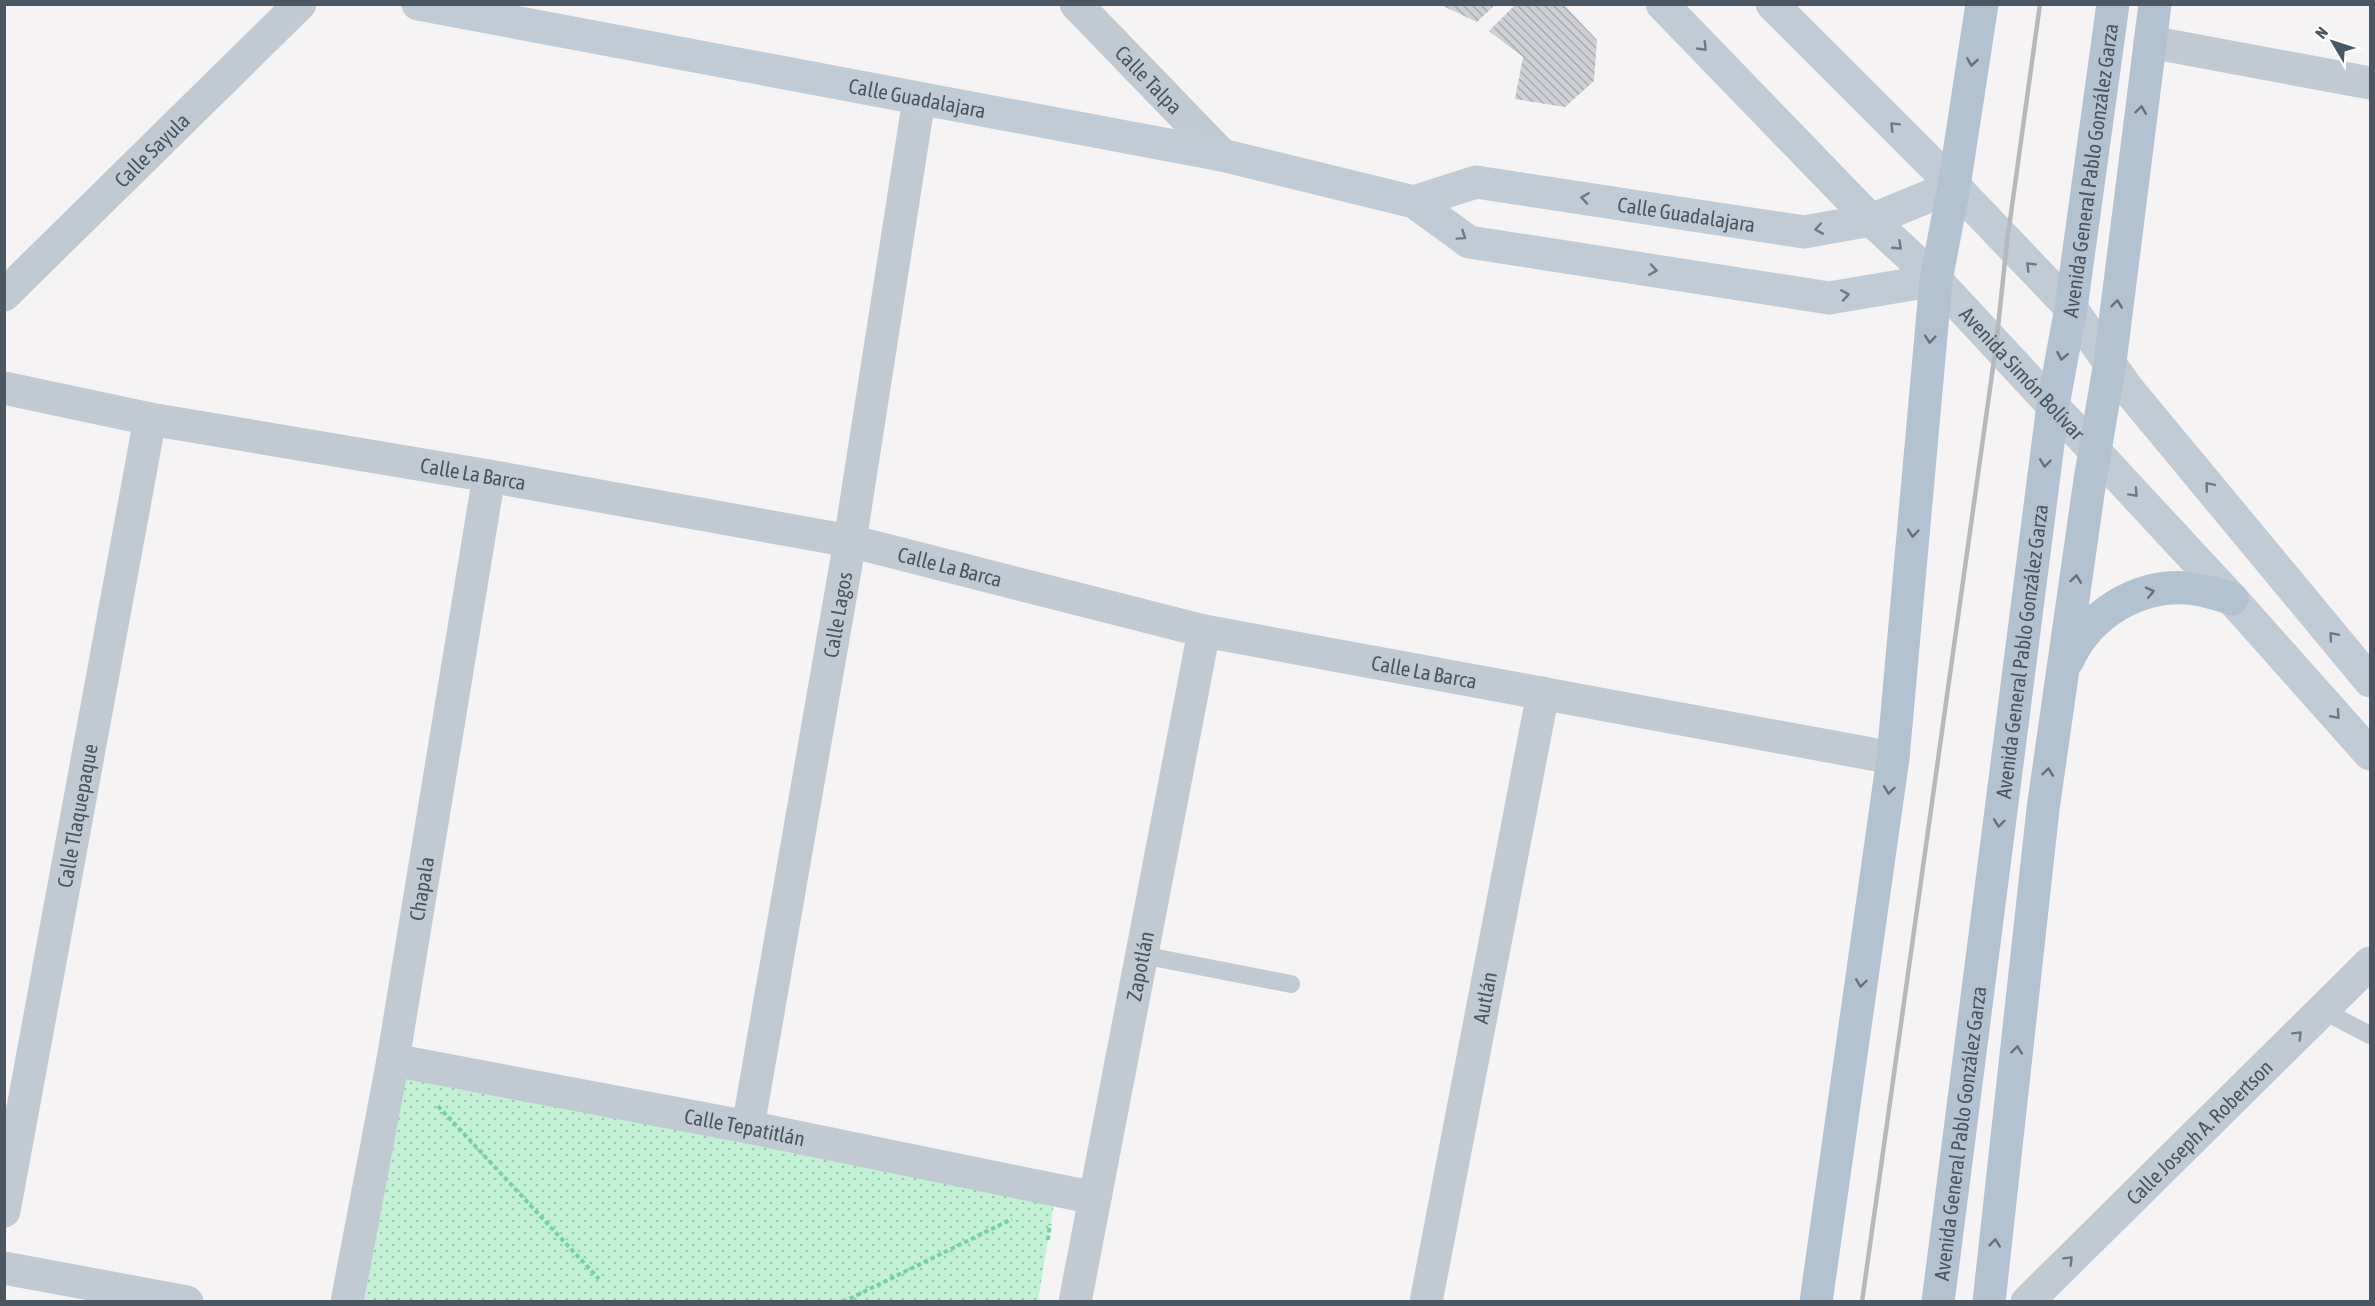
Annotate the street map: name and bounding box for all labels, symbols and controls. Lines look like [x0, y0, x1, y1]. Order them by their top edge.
north arrow [2303, 12, 2363, 72]
street label: Avenida General Pablo González Garza [2058, 22, 2122, 319]
text: N [2311, 23, 2331, 42]
street label: Calle Talpa [1111, 40, 1187, 119]
one-way arrow [1696, 40, 1707, 50]
one-way arrow [1967, 58, 1979, 67]
street label: Calle Guadalajara [847, 73, 988, 122]
one-way arrow [2135, 106, 2147, 115]
street label: Calle Sayula [109, 108, 194, 192]
one-way arrow [1891, 123, 1902, 134]
street label: Calle Guadalajara [1616, 192, 1757, 236]
one-way arrow [1580, 193, 1589, 205]
one-way arrow [1814, 223, 1824, 235]
one-way arrow [1455, 229, 1466, 240]
one-way arrow [1892, 239, 1902, 250]
one-way arrow [2027, 262, 2037, 273]
one-way arrow [1648, 264, 1657, 276]
one-way arrow [1841, 290, 1850, 302]
one-way arrow [2111, 299, 2123, 308]
street label: Avenida Simón Bolívar [1955, 302, 2090, 445]
one-way arrow [1924, 334, 1937, 343]
one-way arrow [2056, 351, 2069, 361]
street label: Calle La Barca [419, 453, 528, 494]
one-way arrow [2040, 459, 2052, 468]
one-way arrow [2205, 482, 2216, 493]
one-way arrow [2127, 486, 2138, 497]
street label: Avenida General Pablo González Garza [1991, 503, 2052, 800]
one-way arrow [1907, 528, 1920, 538]
street label: Calle La Barca [895, 542, 1005, 591]
street label: Calle Lagos [818, 570, 856, 659]
one-way arrow [2070, 575, 2082, 584]
one-way arrow [2144, 587, 2154, 600]
one-way arrow [2329, 632, 2340, 643]
street label: Calle La Barca [1369, 650, 1479, 693]
one-way arrow [2329, 708, 2340, 719]
street label: Calle Tlaquepaque [52, 742, 102, 890]
one-way arrow [2042, 768, 2054, 777]
one-way arrow [1883, 785, 1895, 794]
one-way arrow [1993, 819, 2006, 828]
street label: Chapala [404, 855, 438, 922]
street label: Zapotlán [1121, 929, 1158, 1003]
street label: Autlán [1468, 970, 1501, 1025]
one-way arrow [1856, 978, 1868, 987]
street label: Avenida General Pablo González Garza [1929, 985, 1990, 1282]
one-way arrow [2290, 1031, 2301, 1042]
one-way arrow [2010, 1045, 2022, 1054]
street label: Calle Joseph A. Robertson [2121, 1055, 2277, 1209]
street label: Calle Tepatitlán [682, 1103, 807, 1150]
one-way arrow [1988, 1239, 2001, 1248]
one-way arrow [2062, 1257, 2073, 1268]

